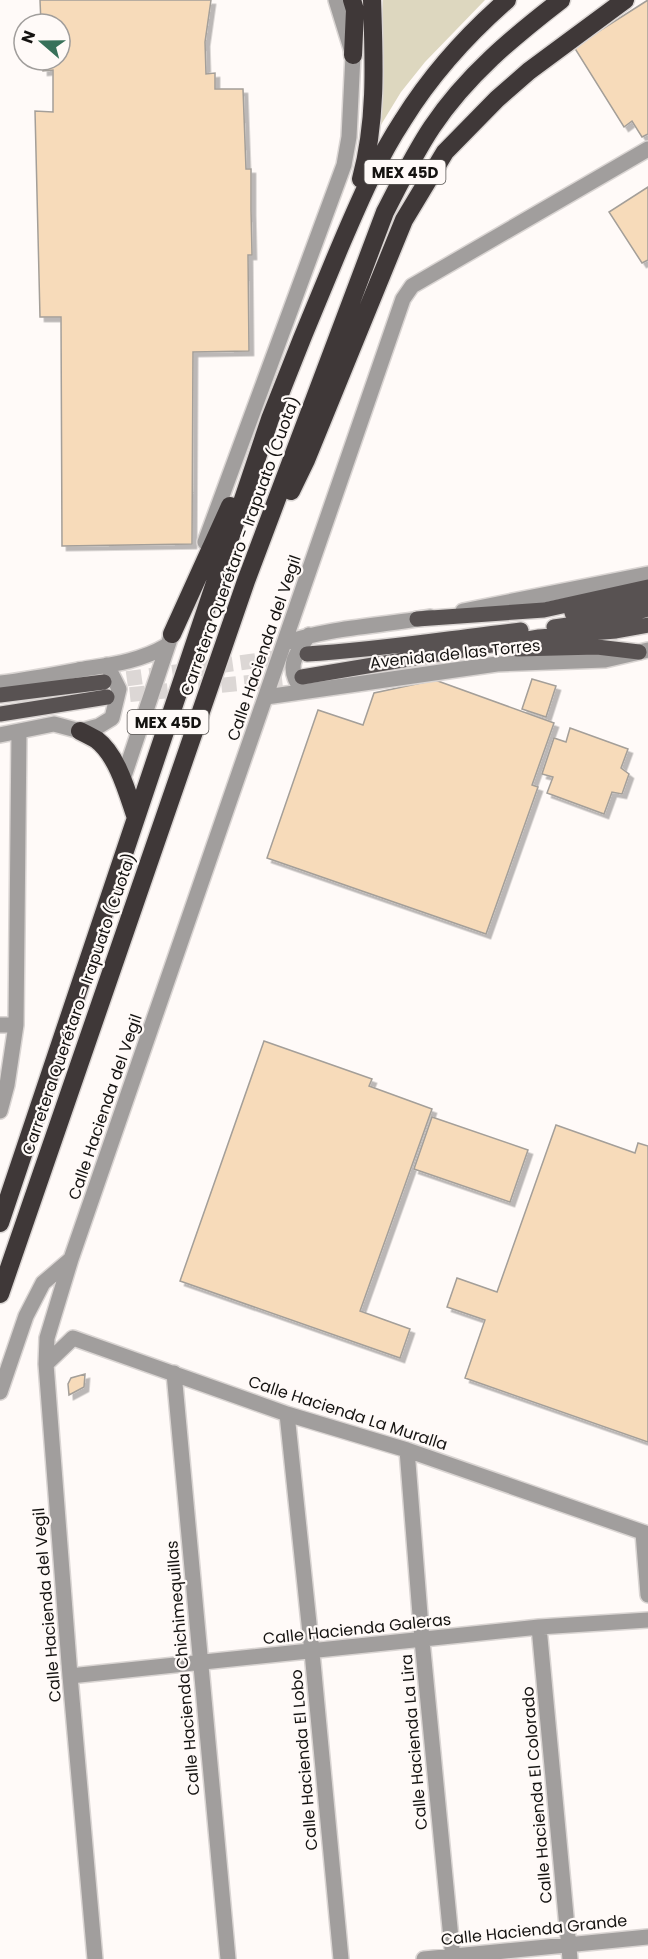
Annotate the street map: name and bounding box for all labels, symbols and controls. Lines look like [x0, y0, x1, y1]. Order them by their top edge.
north arrow [12, 12, 72, 72]
text: N [16, 27, 41, 47]
road number: MEX 45D [364, 160, 446, 184]
street label: Carretera Querétaro - Irapuato (Cuota) [175, 393, 305, 699]
street label: Calle Hacienda del Vegil [221, 552, 307, 744]
street label: Avenida de las Torres [369, 634, 541, 674]
road number: MEX 45D [128, 710, 208, 734]
street label: Carretera Querétaro - Irapuato (Cuota) [16, 850, 142, 1158]
street label: Calle Hacienda del Vegil [62, 1011, 148, 1203]
street label: Calle Hacienda La Muralla [245, 1370, 451, 1456]
street label: Calle Hacienda del Vegil [27, 1507, 67, 1703]
street label: Calle Hacienda Chichimequillas [160, 1540, 206, 1796]
street label: Calle Hacienda Galeras [262, 1608, 452, 1650]
street label: Calle Hacienda La Lira [395, 1653, 433, 1831]
street label: Calle Hacienda El Lobo [285, 1669, 323, 1851]
street label: Calle Hacienda El Colorado [516, 1685, 558, 1905]
street label: Calle Hacienda Grande [440, 1909, 628, 1951]

